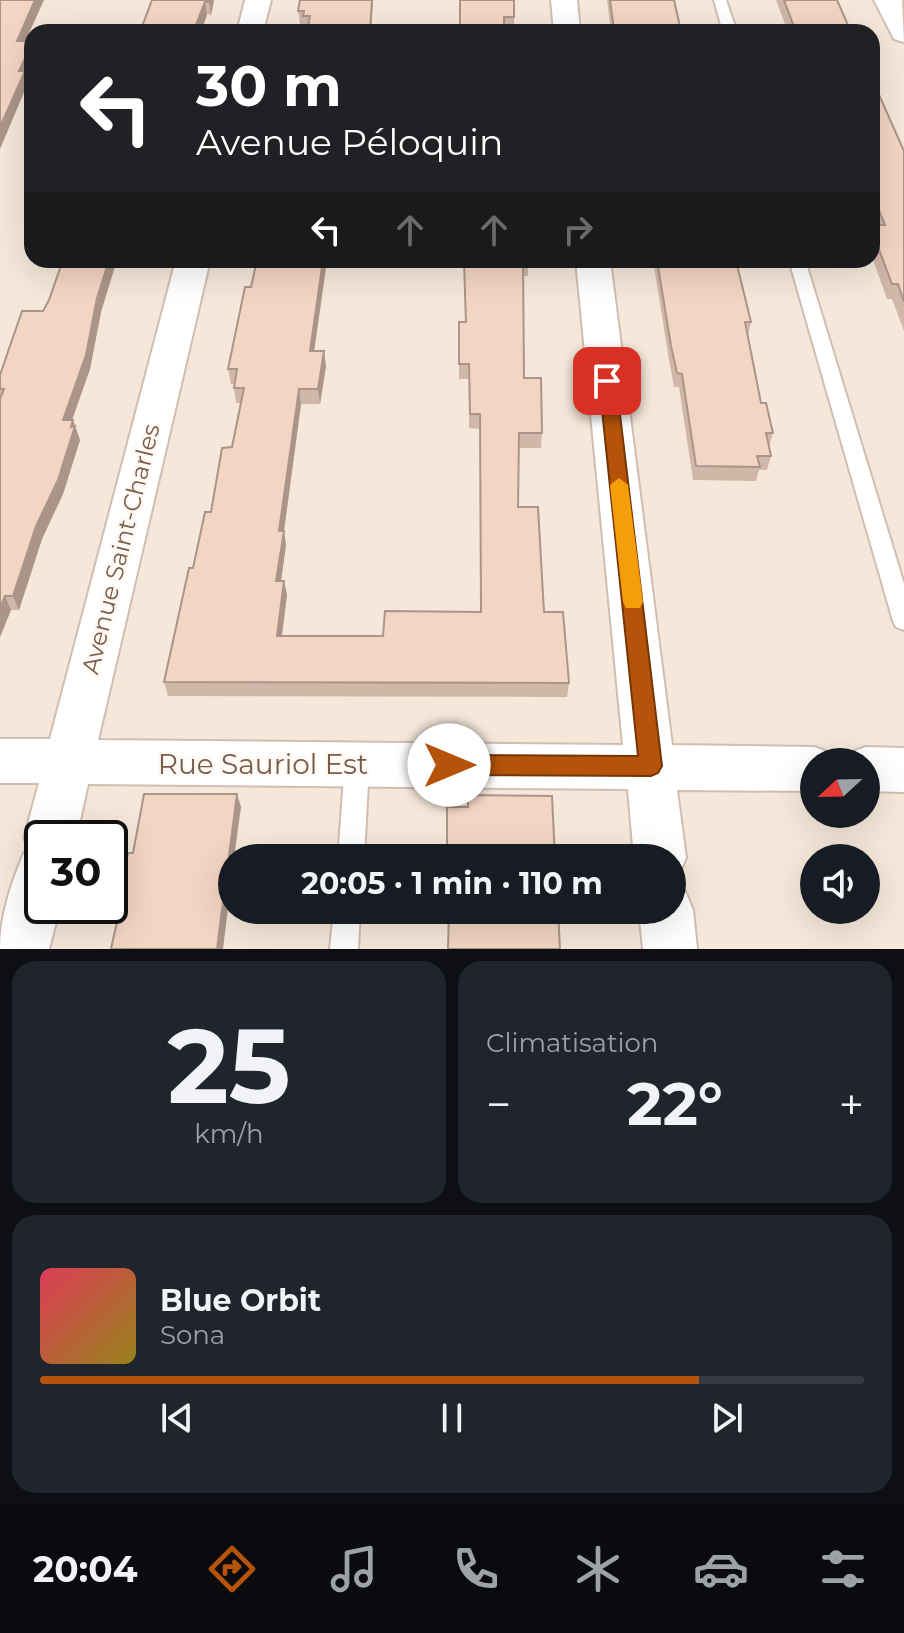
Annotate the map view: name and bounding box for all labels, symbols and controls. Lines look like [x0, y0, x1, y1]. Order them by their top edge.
text: 30 m [196, 52, 342, 120]
icon: left [64, 56, 168, 160]
text: Avenue Péloquin [196, 120, 503, 164]
icon: left [304, 208, 348, 252]
icon: ahead [388, 208, 432, 252]
icon: ahead [472, 208, 516, 252]
icon: right [556, 208, 600, 252]
pin [573, 347, 641, 415]
icon: arrive [585, 359, 629, 403]
street label: Avenue Saint-Charles [75, 421, 166, 677]
position arrow [407, 723, 491, 807]
street label: Rue Sauriol Est [158, 747, 368, 781]
north arrow [800, 748, 880, 828]
map controls [800, 748, 880, 924]
speed limit sign: 30 [24, 820, 128, 924]
button: sound [800, 844, 880, 924]
text: 20:05 · 1 min · 110 m [301, 865, 603, 902]
text: 25 [167, 1002, 291, 1129]
text: Climatisation [486, 1027, 658, 1059]
text: 22° [627, 1067, 723, 1140]
text: − [486, 1077, 511, 1131]
text: + [839, 1077, 864, 1131]
text: km/h [194, 1118, 264, 1150]
text: Blue Orbit [160, 1282, 321, 1319]
text: Sona [160, 1319, 225, 1351]
icon: previous [155, 1396, 199, 1440]
icon: pause [430, 1396, 474, 1440]
icon: next [705, 1396, 749, 1440]
icon: directions [204, 1541, 260, 1597]
icon: music [326, 1541, 382, 1597]
icon: phone [448, 1541, 504, 1597]
icon: climate [570, 1541, 626, 1597]
icon: car [693, 1541, 749, 1597]
icon: filters [815, 1541, 871, 1597]
text: 20:04 [33, 1547, 137, 1591]

